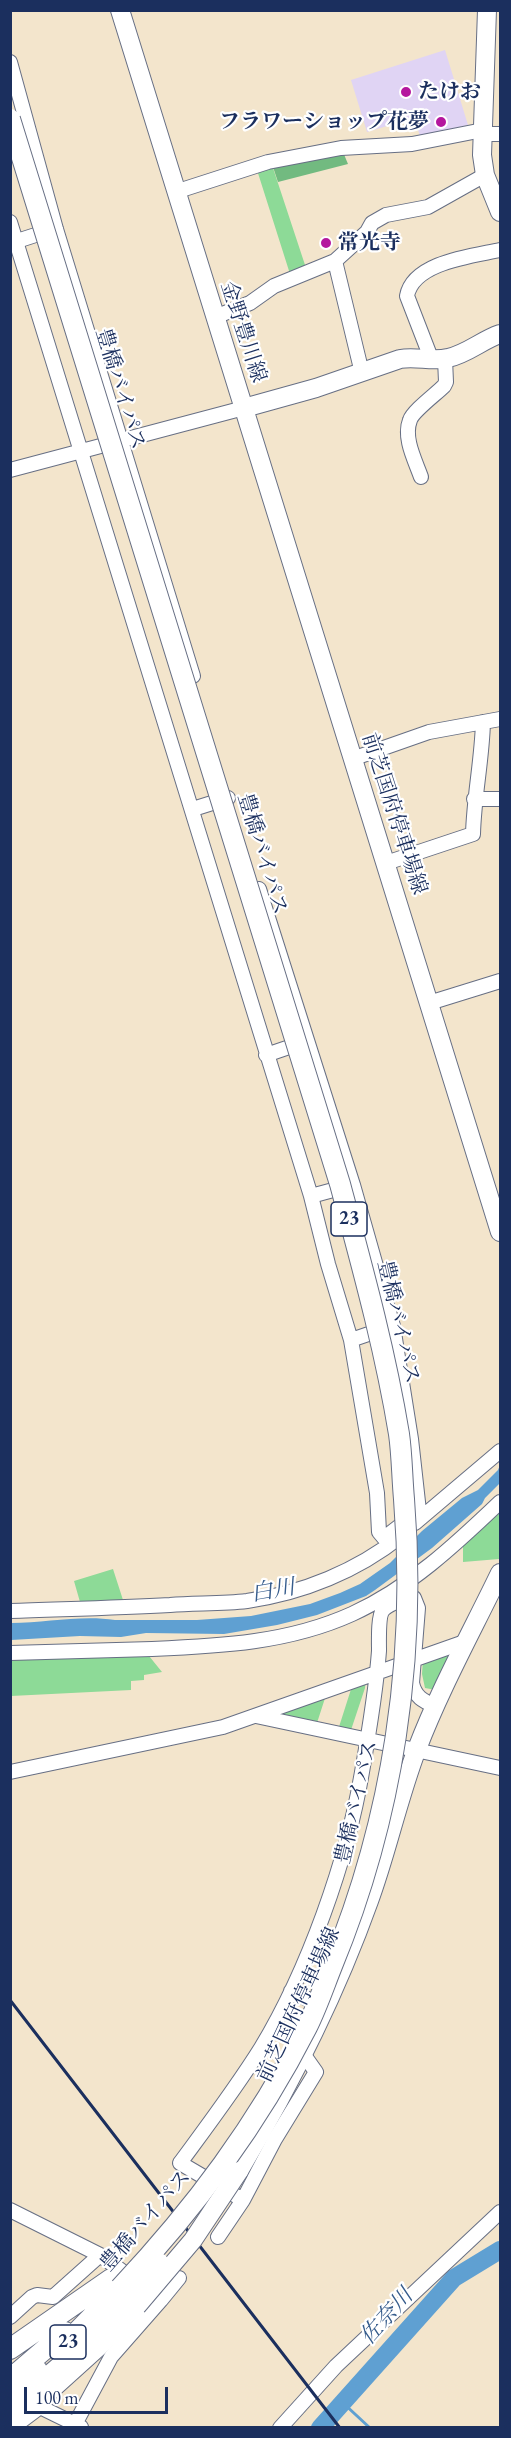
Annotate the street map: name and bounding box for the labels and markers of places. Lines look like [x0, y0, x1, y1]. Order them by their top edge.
place label: たけお [418, 79, 481, 105]
marker: たけお [399, 85, 413, 99]
place label: フラワーショップ花夢 [219, 109, 429, 135]
marker: フラワーショップ花夢 [434, 115, 448, 129]
place label: 常光寺 [338, 230, 401, 256]
marker: 常光寺 [319, 236, 333, 250]

